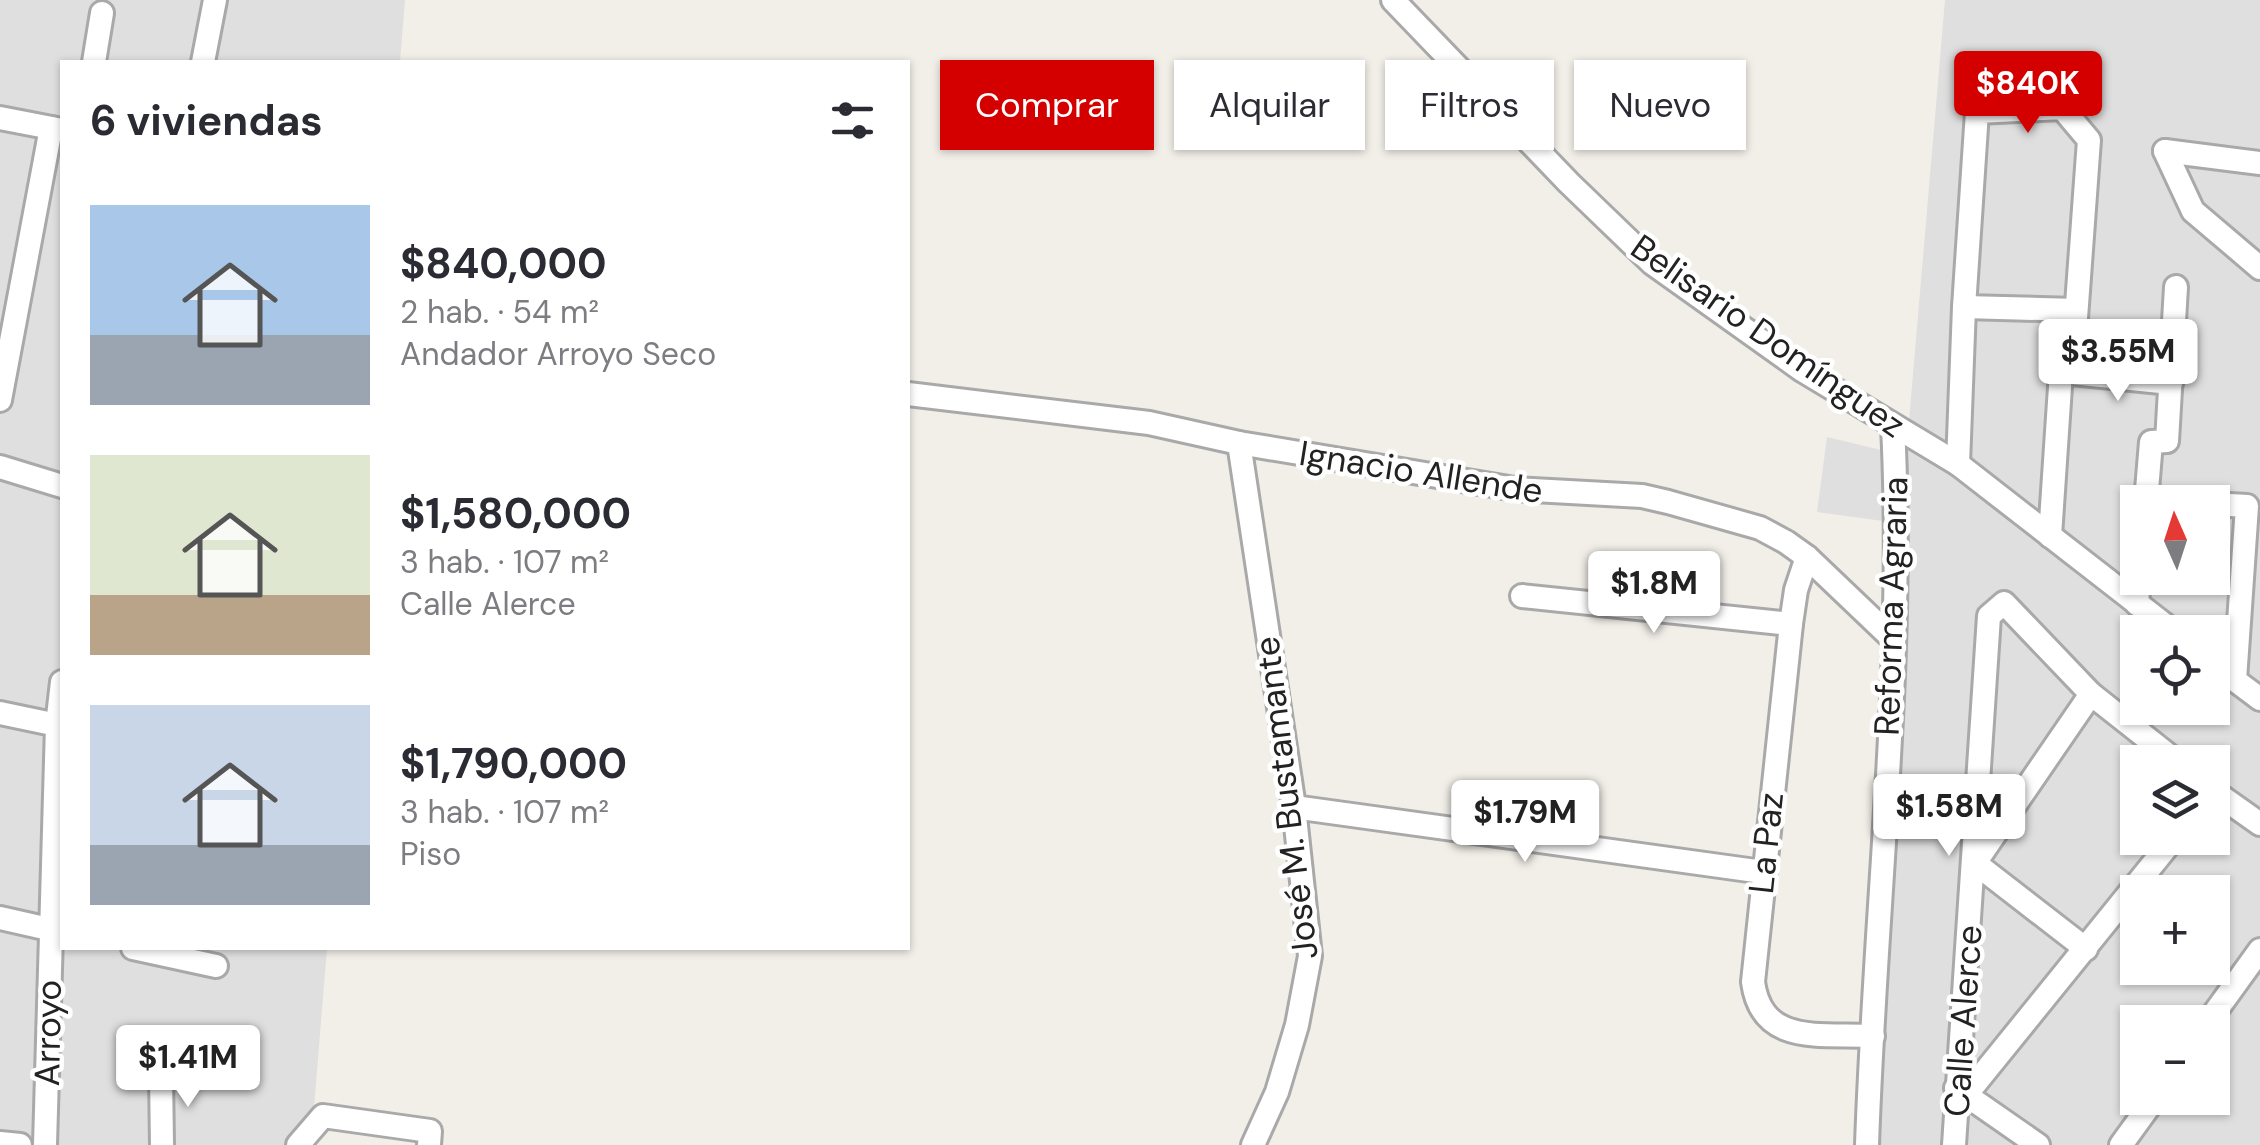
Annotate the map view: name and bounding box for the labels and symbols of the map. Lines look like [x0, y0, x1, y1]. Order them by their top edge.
pin: $840K [1958, 51, 2098, 136]
street label: Belisario Domínguez [1622, 224, 1914, 448]
pin: $3.55M [2037, 319, 2199, 404]
street label: Ignacio Allende [1296, 430, 1546, 514]
street label: Reforma Agraria [1863, 476, 1919, 736]
north arrow [2120, 485, 2230, 595]
pin: $1.8M [1584, 551, 1724, 636]
street label: José M. Bustamante [1243, 634, 1329, 962]
pin: $1.58M [1868, 774, 2030, 859]
pin: $1.79M [1444, 780, 1606, 865]
street label: La Paz [1738, 790, 1794, 896]
street label: Calle Alerce [1933, 924, 1993, 1118]
street label: Arroyo [24, 979, 72, 1087]
pin: $1.41M [107, 1025, 269, 1110]

